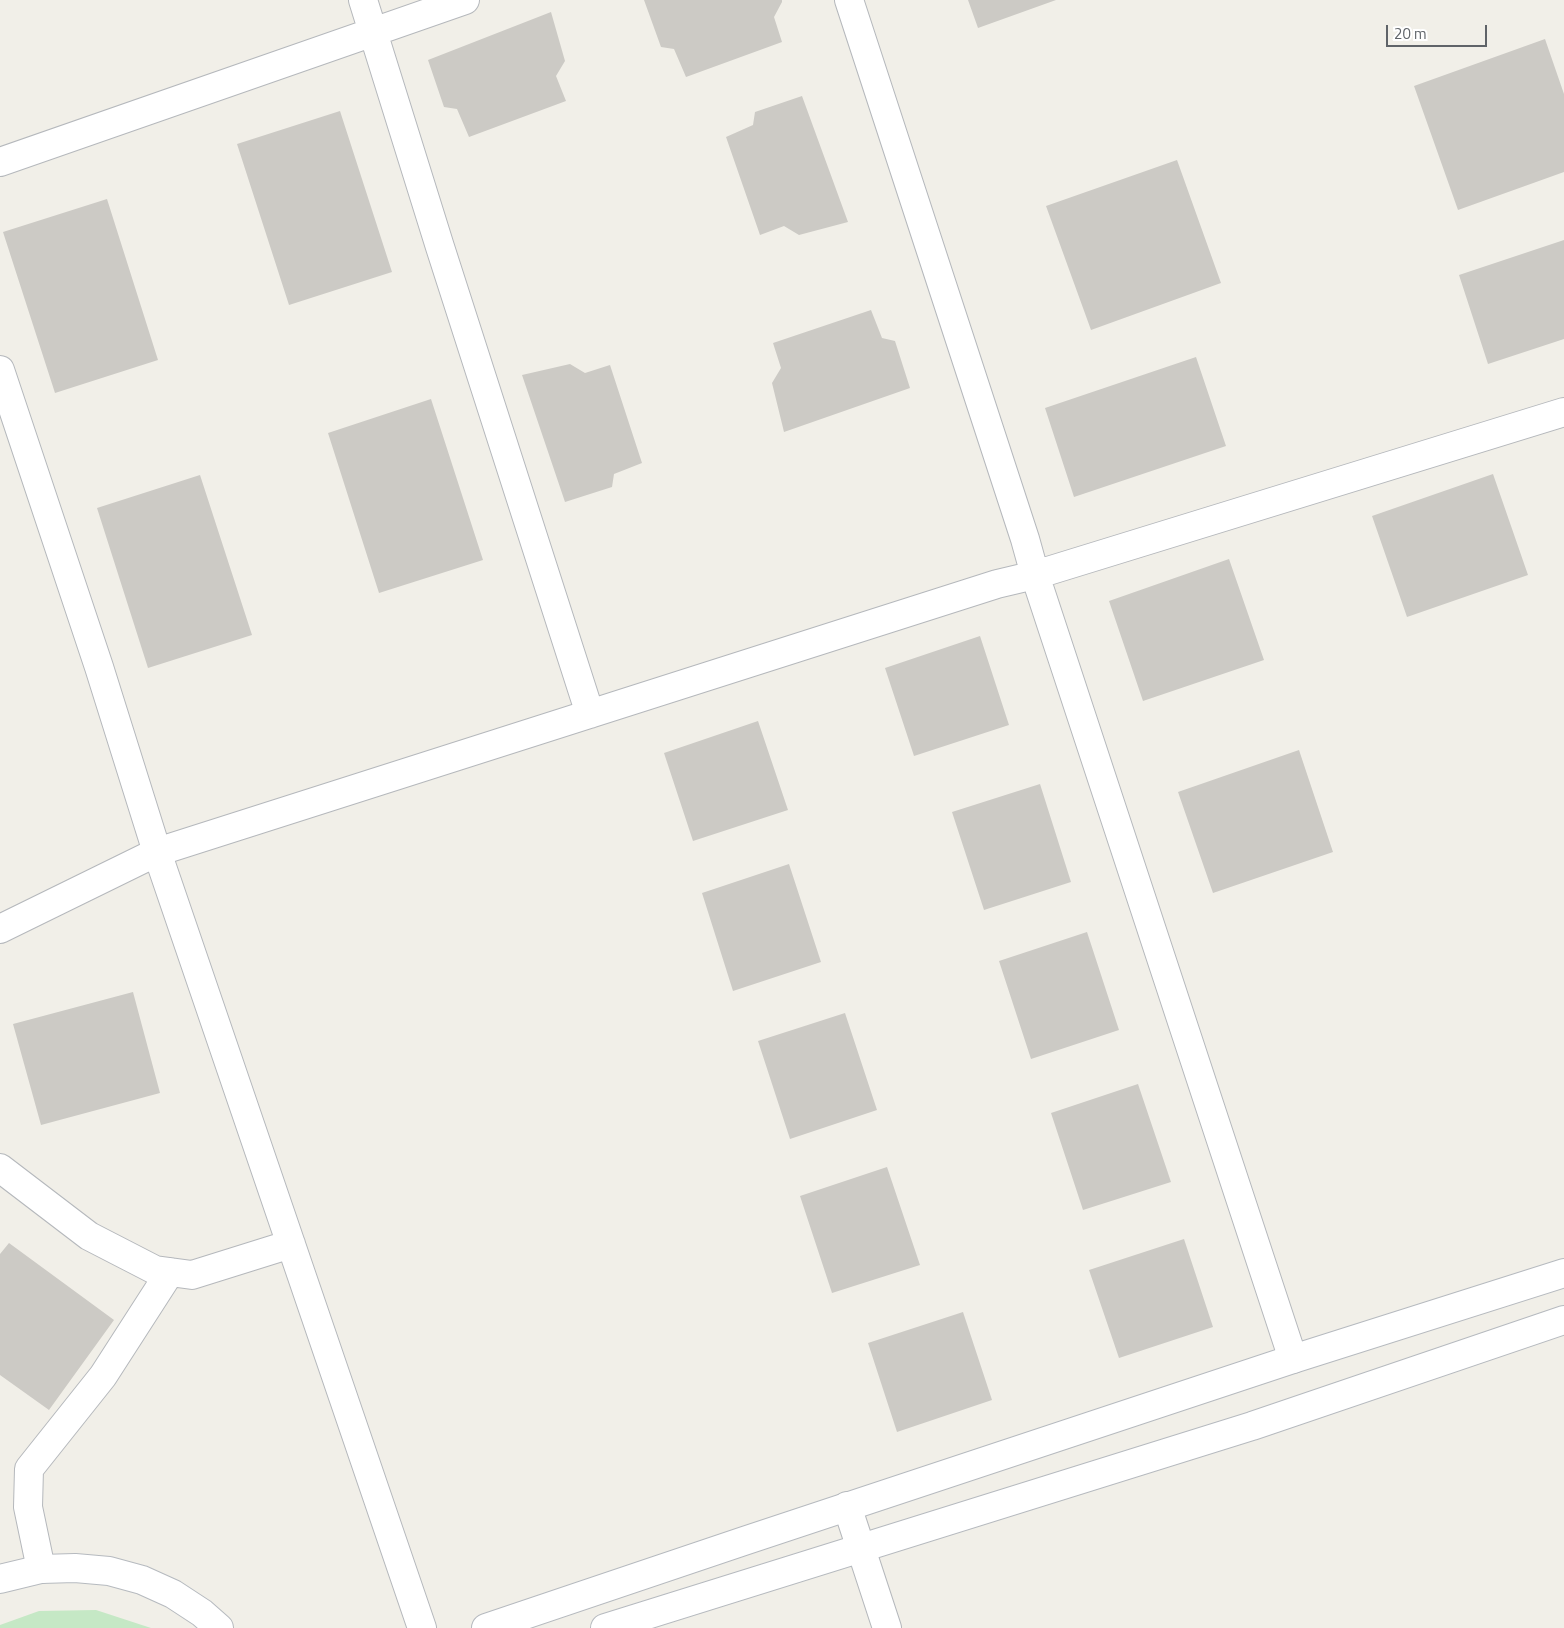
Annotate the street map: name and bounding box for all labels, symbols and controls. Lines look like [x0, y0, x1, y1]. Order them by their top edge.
scale bar [1389, 15, 1490, 47]
text: 20 m [1394, 22, 1427, 45]

